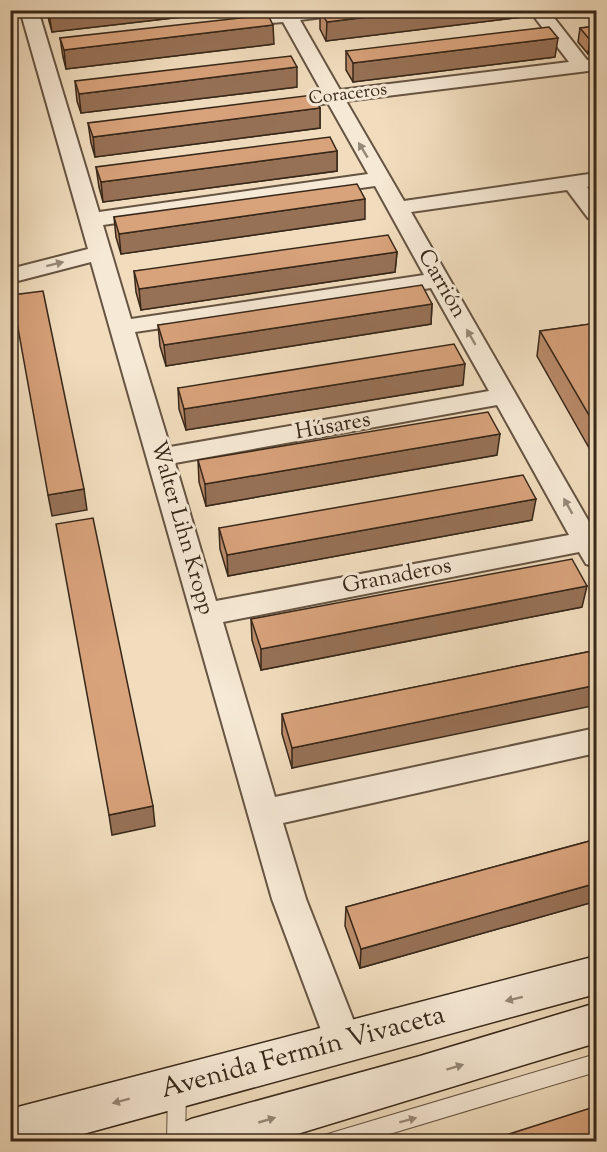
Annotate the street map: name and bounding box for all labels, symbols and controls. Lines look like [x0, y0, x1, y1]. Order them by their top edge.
street label: Coraceros [307, 77, 389, 113]
one-way arrow [359, 141, 369, 158]
street label: Carrión [408, 244, 474, 324]
one-way arrow [47, 259, 65, 268]
one-way arrow [466, 328, 476, 345]
street label: Húsares [293, 405, 373, 449]
street label: Walter Lihn Kropp [141, 437, 221, 619]
one-way arrow [562, 498, 573, 514]
street label: Granaderos [340, 551, 454, 603]
one-way arrow [504, 994, 523, 1004]
street label: Avenida Fermín Vivaceta [157, 996, 449, 1110]
one-way arrow [446, 1062, 464, 1071]
one-way arrow [112, 1096, 130, 1106]
one-way arrow [258, 1115, 276, 1124]
one-way arrow [399, 1115, 417, 1125]

